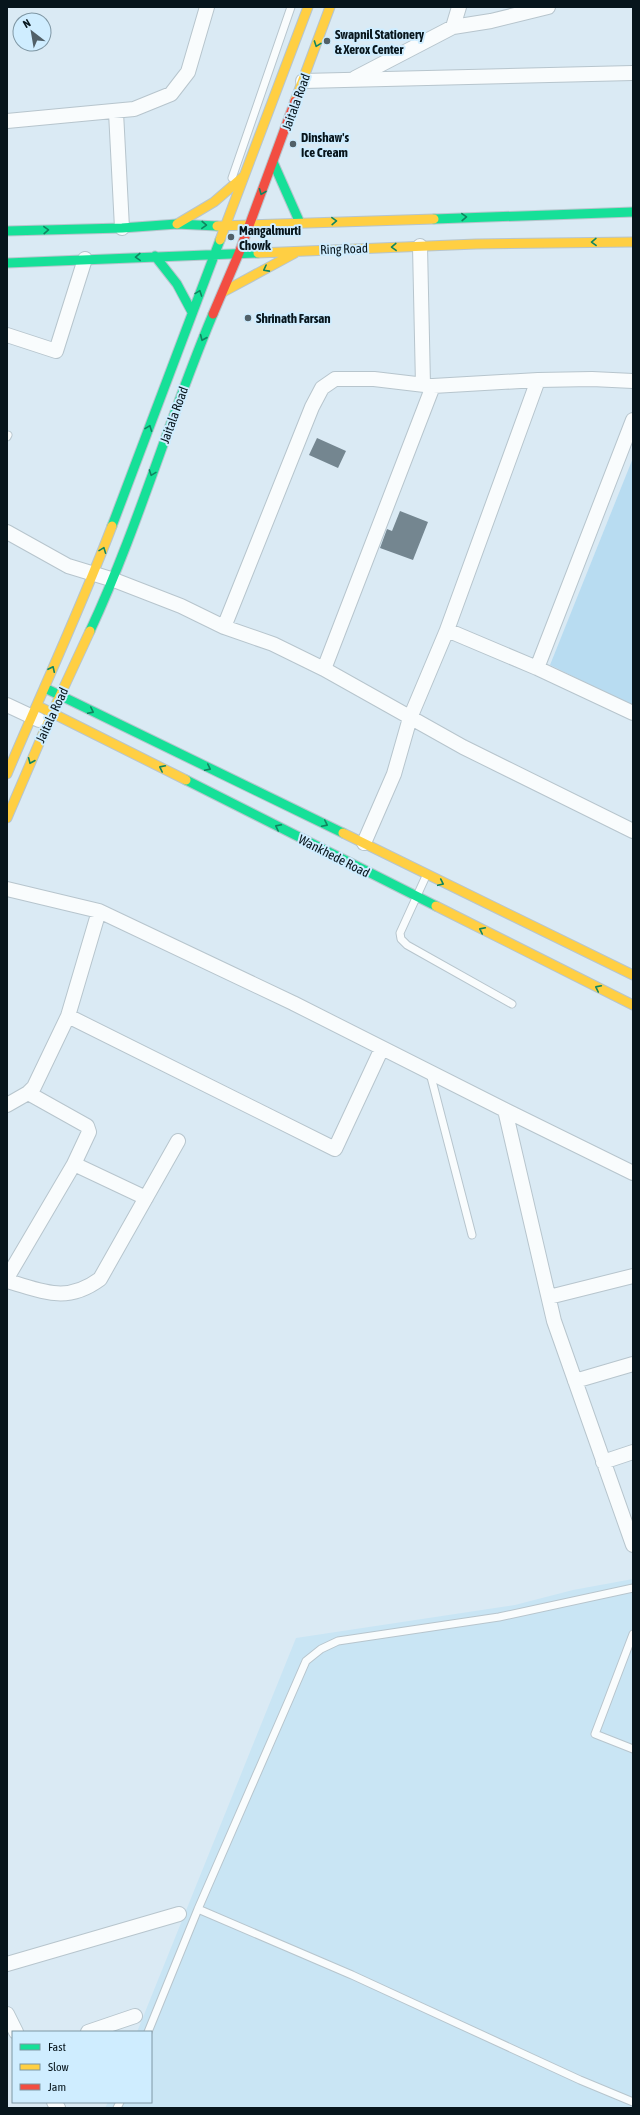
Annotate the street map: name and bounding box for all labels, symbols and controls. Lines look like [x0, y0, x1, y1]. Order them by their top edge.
north arrow [12, 12, 52, 52]
text: N [21, 17, 33, 30]
place label: Swapnil Stationery & Xerox Center [335, 27, 425, 57]
marker: Swapnil Stationery & Xerox Center [322, 36, 332, 46]
one-way arrow [313, 40, 321, 47]
street label: Jaitala Road [279, 72, 313, 132]
place label: Dinshaw's Ice Cream [301, 130, 349, 160]
marker: Dinshaw's Ice Cream [288, 139, 298, 149]
one-way arrow [258, 188, 266, 195]
one-way arrow [461, 212, 467, 221]
one-way arrow [331, 217, 337, 226]
one-way arrow [201, 221, 207, 229]
place label: Mangalmurti Chowk [239, 223, 301, 253]
one-way arrow [43, 226, 49, 234]
marker: Mangalmurti Chowk [226, 232, 236, 242]
one-way arrow [591, 238, 597, 246]
street label: Ring Road [320, 241, 368, 257]
one-way arrow [391, 243, 397, 251]
one-way arrow [135, 253, 141, 261]
one-way arrow [262, 264, 270, 272]
one-way arrow [195, 290, 203, 297]
place label: Shrinath Farsan [256, 311, 331, 326]
marker: Shrinath Farsan [243, 313, 253, 323]
one-way arrow [200, 334, 208, 342]
street label: Jaitala Road [157, 385, 191, 445]
one-way arrow [144, 425, 152, 432]
one-way arrow [149, 470, 157, 477]
one-way arrow [98, 546, 106, 553]
one-way arrow [47, 666, 55, 674]
street label: Jaitala Road [33, 685, 71, 745]
one-way arrow [87, 706, 94, 714]
one-way arrow [28, 758, 36, 765]
one-way arrow [204, 763, 212, 770]
one-way arrow [159, 765, 166, 773]
one-way arrow [321, 819, 329, 827]
one-way arrow [275, 824, 282, 832]
street label: Wankhede Road [296, 832, 372, 880]
one-way arrow [437, 878, 444, 886]
one-way arrow [478, 927, 486, 935]
one-way arrow [595, 985, 602, 992]
legend [12, 2031, 152, 2103]
text: Fast [48, 2040, 66, 2054]
text: Slow [48, 2060, 69, 2074]
text: Jam [48, 2080, 66, 2094]

